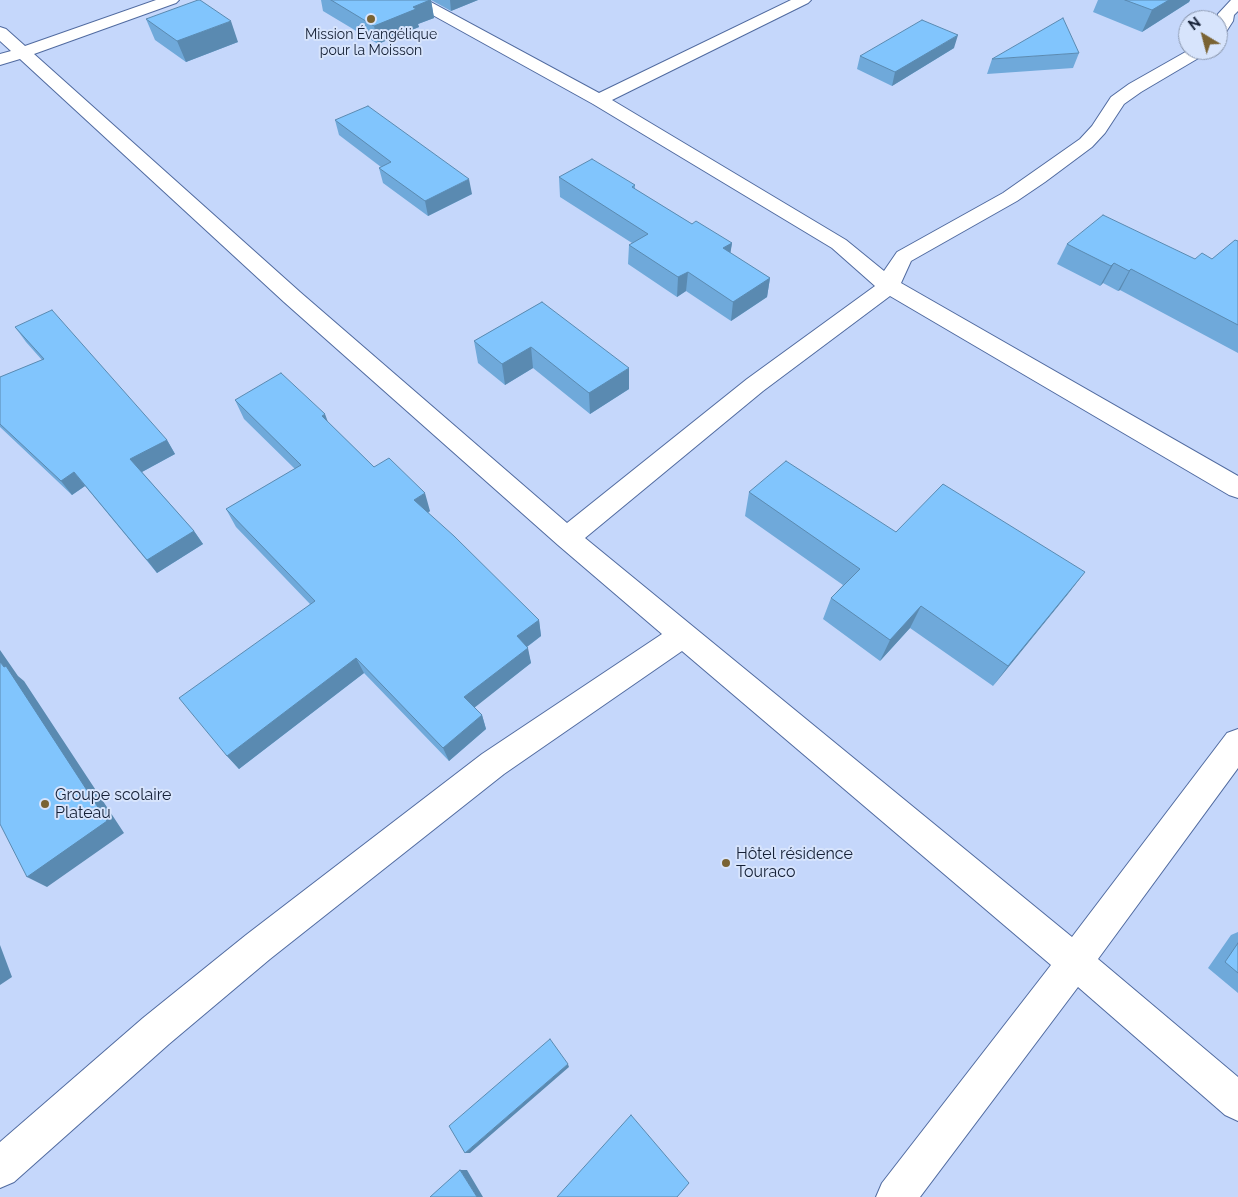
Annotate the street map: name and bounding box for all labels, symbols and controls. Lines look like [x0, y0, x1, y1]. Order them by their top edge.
north arrow [1178, 10, 1228, 60]
marker: Mission Évangélique pour la Moisson [365, 13, 377, 25]
text: N [1185, 14, 1204, 33]
place label: Mission Évangélique pour la Moisson [305, 27, 437, 59]
place label: Groupe scolaire Plateau [55, 785, 171, 823]
marker: Groupe scolaire Plateau [39, 798, 51, 810]
place label: Hôtel résidence Touraco [736, 844, 853, 882]
marker: Hôtel résidence Touraco [720, 857, 732, 869]

